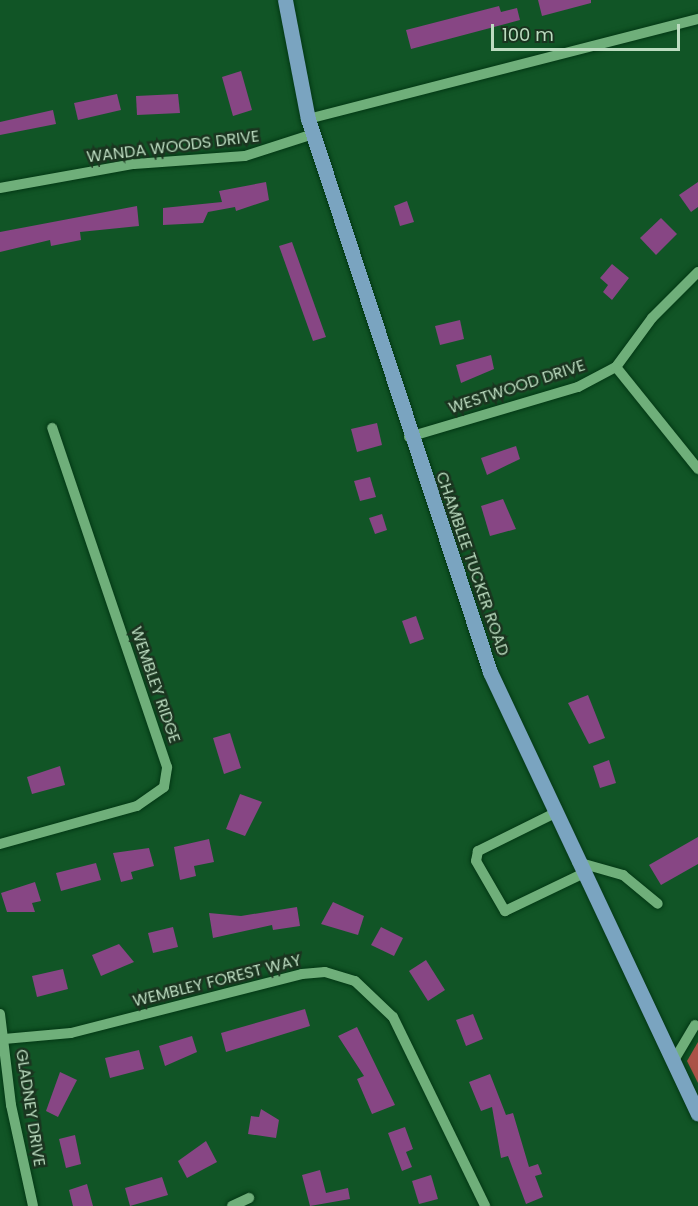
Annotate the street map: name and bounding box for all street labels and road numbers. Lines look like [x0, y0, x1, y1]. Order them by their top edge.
street label: WANDA WOODS DRIVE [86, 127, 260, 167]
street label: WESTWOOD DRIVE [446, 356, 588, 418]
street label: CHAMBLEE TUCKER ROAD [431, 469, 513, 659]
street label: WEMBLEY RIDGE [126, 624, 184, 746]
street label: WEMBLEY FOREST WAY [131, 951, 303, 1011]
street label: GLADNEY DRIVE [11, 1048, 49, 1168]

